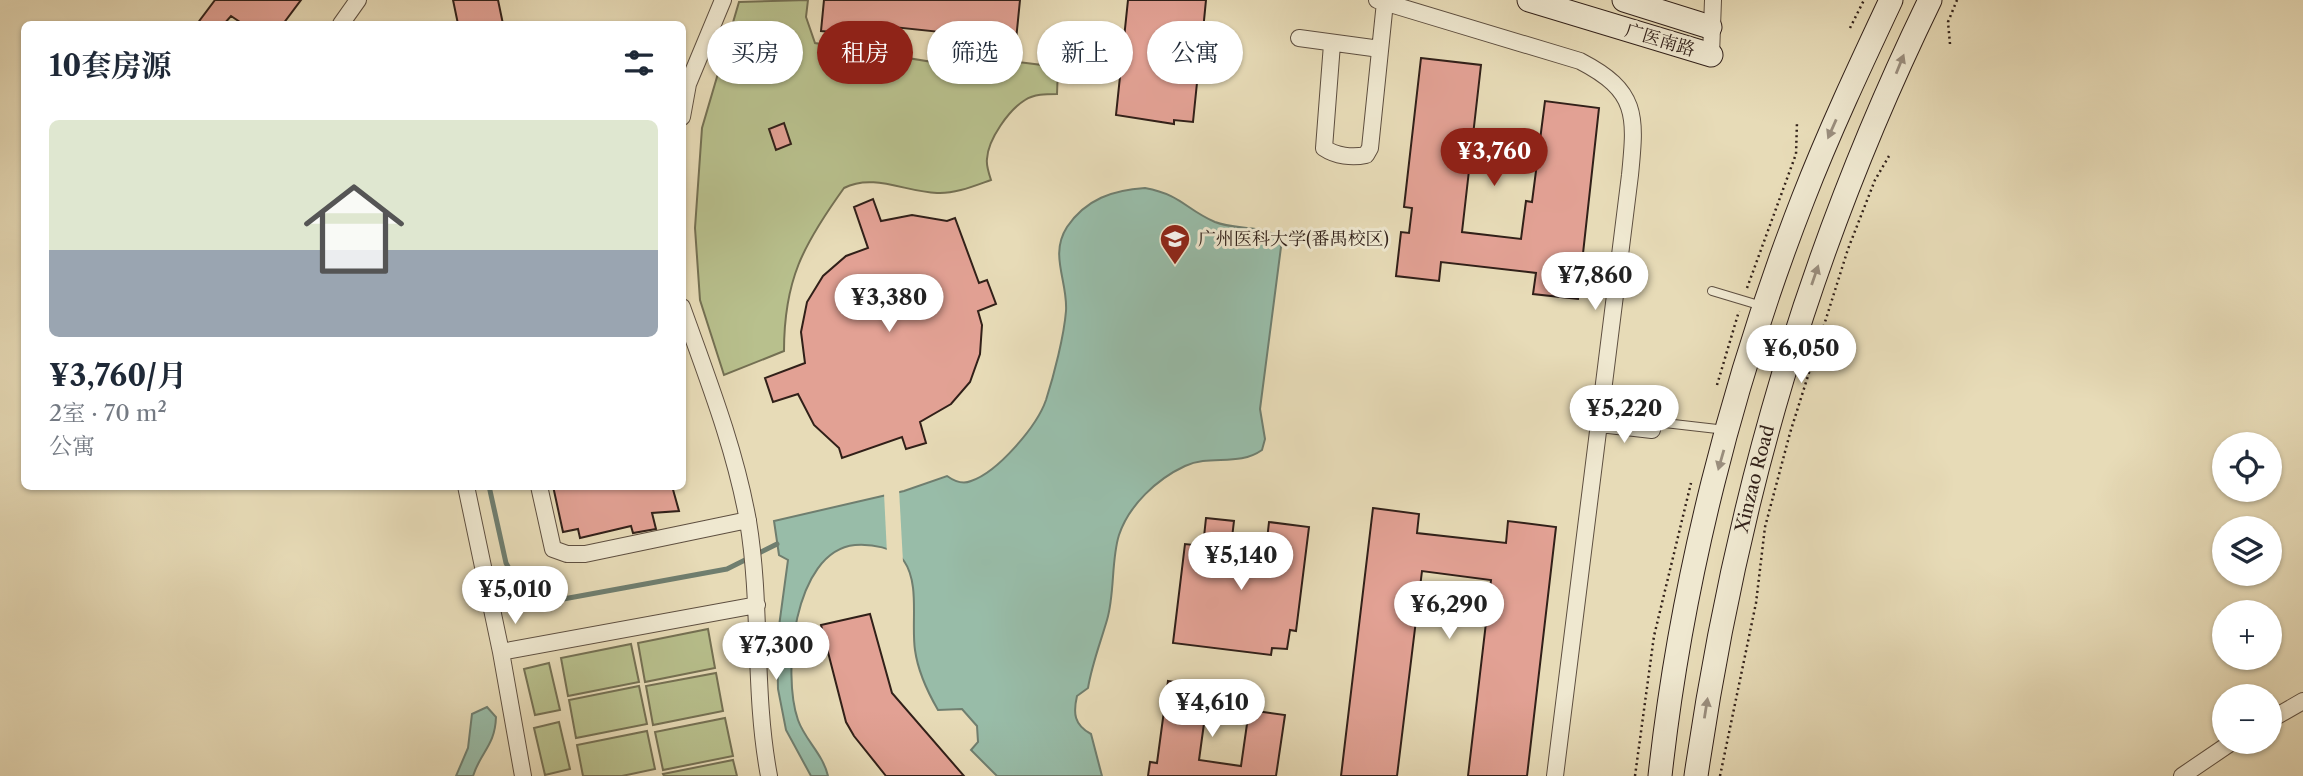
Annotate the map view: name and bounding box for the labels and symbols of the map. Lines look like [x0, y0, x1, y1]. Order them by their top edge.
street label: 广医南路 [1622, 19, 1698, 61]
one-way arrow [1895, 53, 1906, 74]
one-way arrow [1826, 119, 1838, 139]
pin: ¥3,760 [1437, 128, 1551, 188]
school or university icon: 广州医科大学(番禺校区) [1158, 222, 1192, 266]
place label: 广州医科大学(番禺校区) [1198, 228, 1389, 250]
pin: ¥7,860 [1538, 252, 1652, 312]
one-way arrow [1810, 264, 1821, 285]
pin: ¥3,380 [832, 274, 946, 334]
pin: ¥6,050 [1744, 326, 1858, 385]
pin: ¥5,220 [1567, 386, 1681, 445]
street label: Xinzao Road [1731, 423, 1779, 536]
one-way arrow [1715, 450, 1725, 471]
pin: ¥5,140 [1184, 532, 1298, 592]
pin: ¥5,010 [458, 566, 572, 626]
pin: ¥6,290 [1392, 582, 1506, 641]
pin: ¥7,300 [719, 622, 833, 682]
pin: ¥4,610 [1155, 680, 1269, 739]
one-way arrow [1701, 697, 1712, 719]

